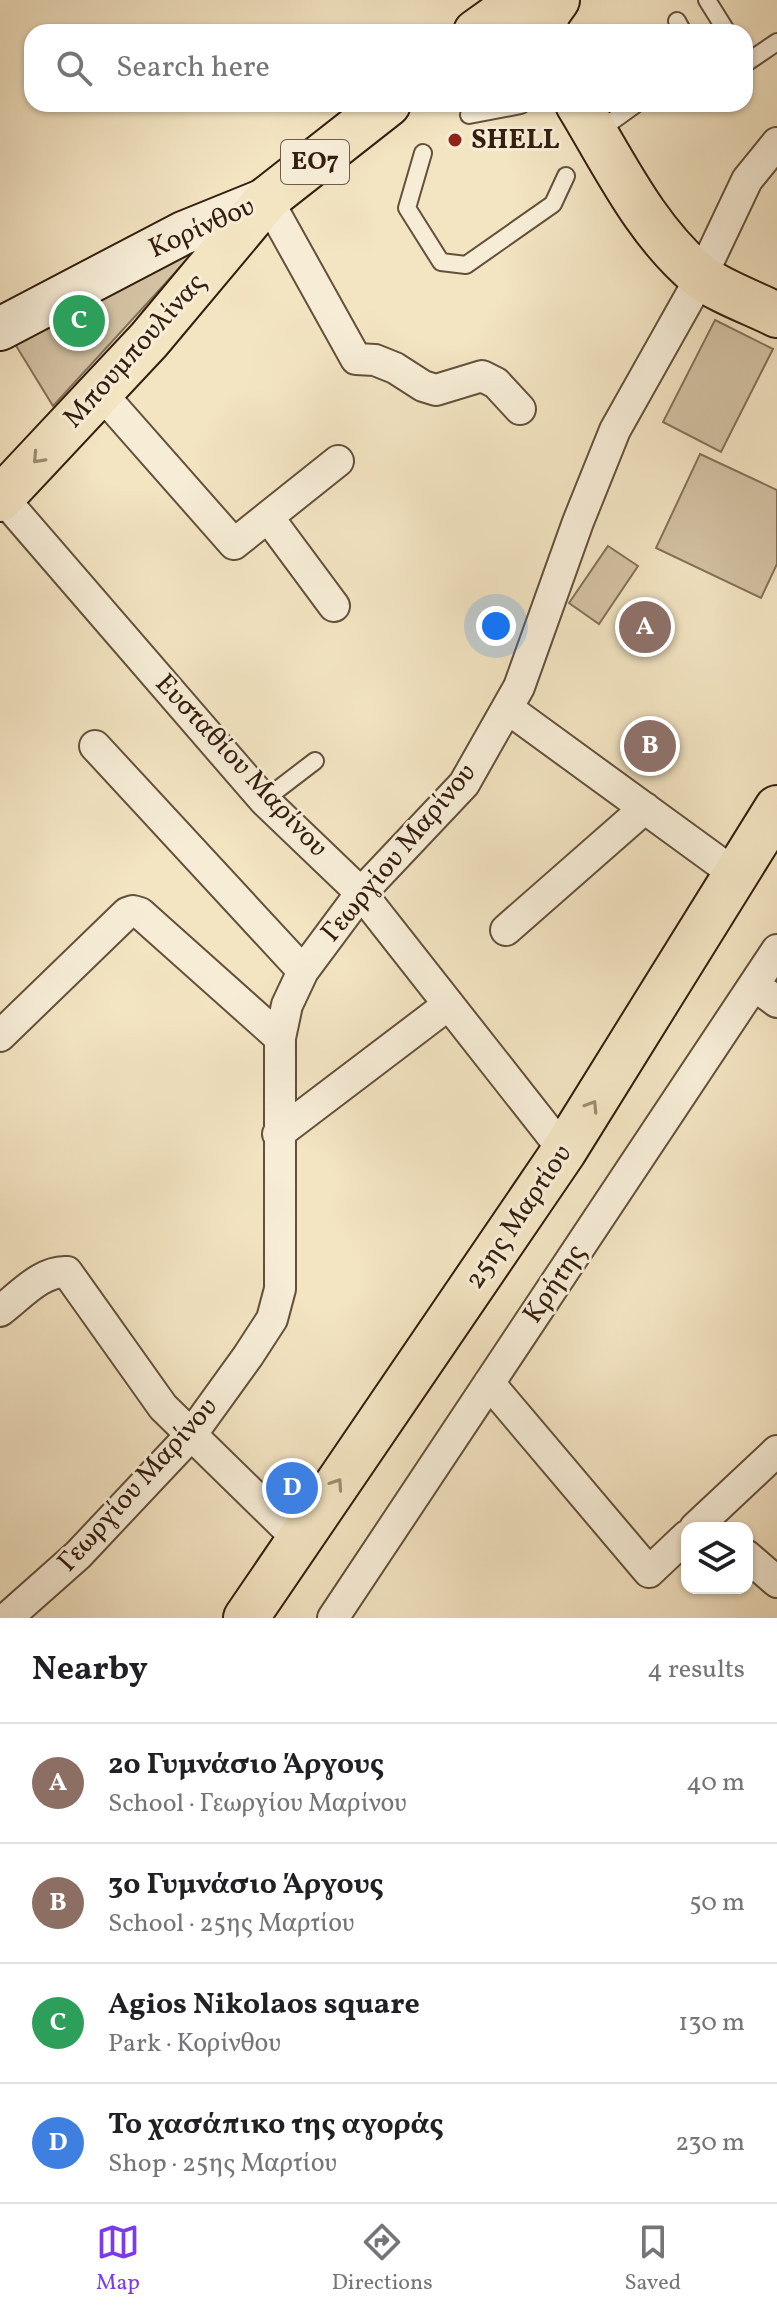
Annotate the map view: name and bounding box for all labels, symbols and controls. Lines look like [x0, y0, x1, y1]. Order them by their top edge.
search box [24, 24, 753, 112]
icon: search [52, 46, 96, 90]
text: Search here [116, 47, 270, 89]
place label: SHELL [471, 121, 560, 160]
marker: SHELL [446, 131, 464, 149]
road number: ΕΟ7 [281, 140, 349, 184]
street label: Κορίνθου [143, 187, 261, 269]
street label: Μπουμπουλίνας [55, 265, 215, 437]
pin: C [53, 291, 105, 351]
one-way arrow [34, 449, 48, 464]
pin: A [619, 597, 671, 657]
your location [476, 606, 516, 646]
street label: Ευσταθίου Μαρίνου [146, 666, 336, 866]
pin: B [624, 716, 676, 776]
street label: Γεωργίου Μαρίνου [312, 755, 486, 951]
one-way arrow [582, 1100, 598, 1115]
street label: 25ης Μαρτίου [456, 1137, 582, 1297]
street label: Κρήτης [514, 1237, 596, 1331]
street label: Γεωργίου Μαρίνου [49, 1389, 227, 1581]
pin: D [266, 1458, 318, 1518]
one-way arrow [328, 1479, 343, 1493]
map controls [681, 1522, 753, 1594]
button: layers [681, 1522, 753, 1594]
text: Nearby [32, 1647, 148, 1694]
text: 4 results [647, 1652, 745, 1688]
text: 2ο Γυμνάσιο Άργους [108, 1744, 384, 1786]
text: A [49, 1765, 67, 1801]
text: 40 m [686, 1765, 745, 1801]
text: School · Γεωργίου Μαρίνου [108, 1786, 407, 1822]
text: 3ο Γυμνάσιο Άργους [108, 1864, 384, 1906]
text: B [49, 1885, 67, 1921]
text: 50 m [689, 1885, 745, 1921]
text: School · 25ης Μαρτίου [108, 1906, 355, 1942]
text: Agios Nikolaos square [108, 1984, 420, 2026]
text: C [50, 2005, 66, 2041]
text: 130 m [678, 2005, 745, 2041]
text: Park · Κορίνθου [108, 2026, 281, 2062]
text: Το χασάπικο της αγοράς [108, 2104, 444, 2146]
text: D [48, 2125, 68, 2161]
text: 230 m [675, 2125, 745, 2161]
text: Shop · 25ης Μαρτίου [108, 2146, 337, 2182]
tab: Map [96, 2220, 140, 2299]
tab: Directions [332, 2220, 433, 2299]
tab: Saved [624, 2220, 681, 2299]

